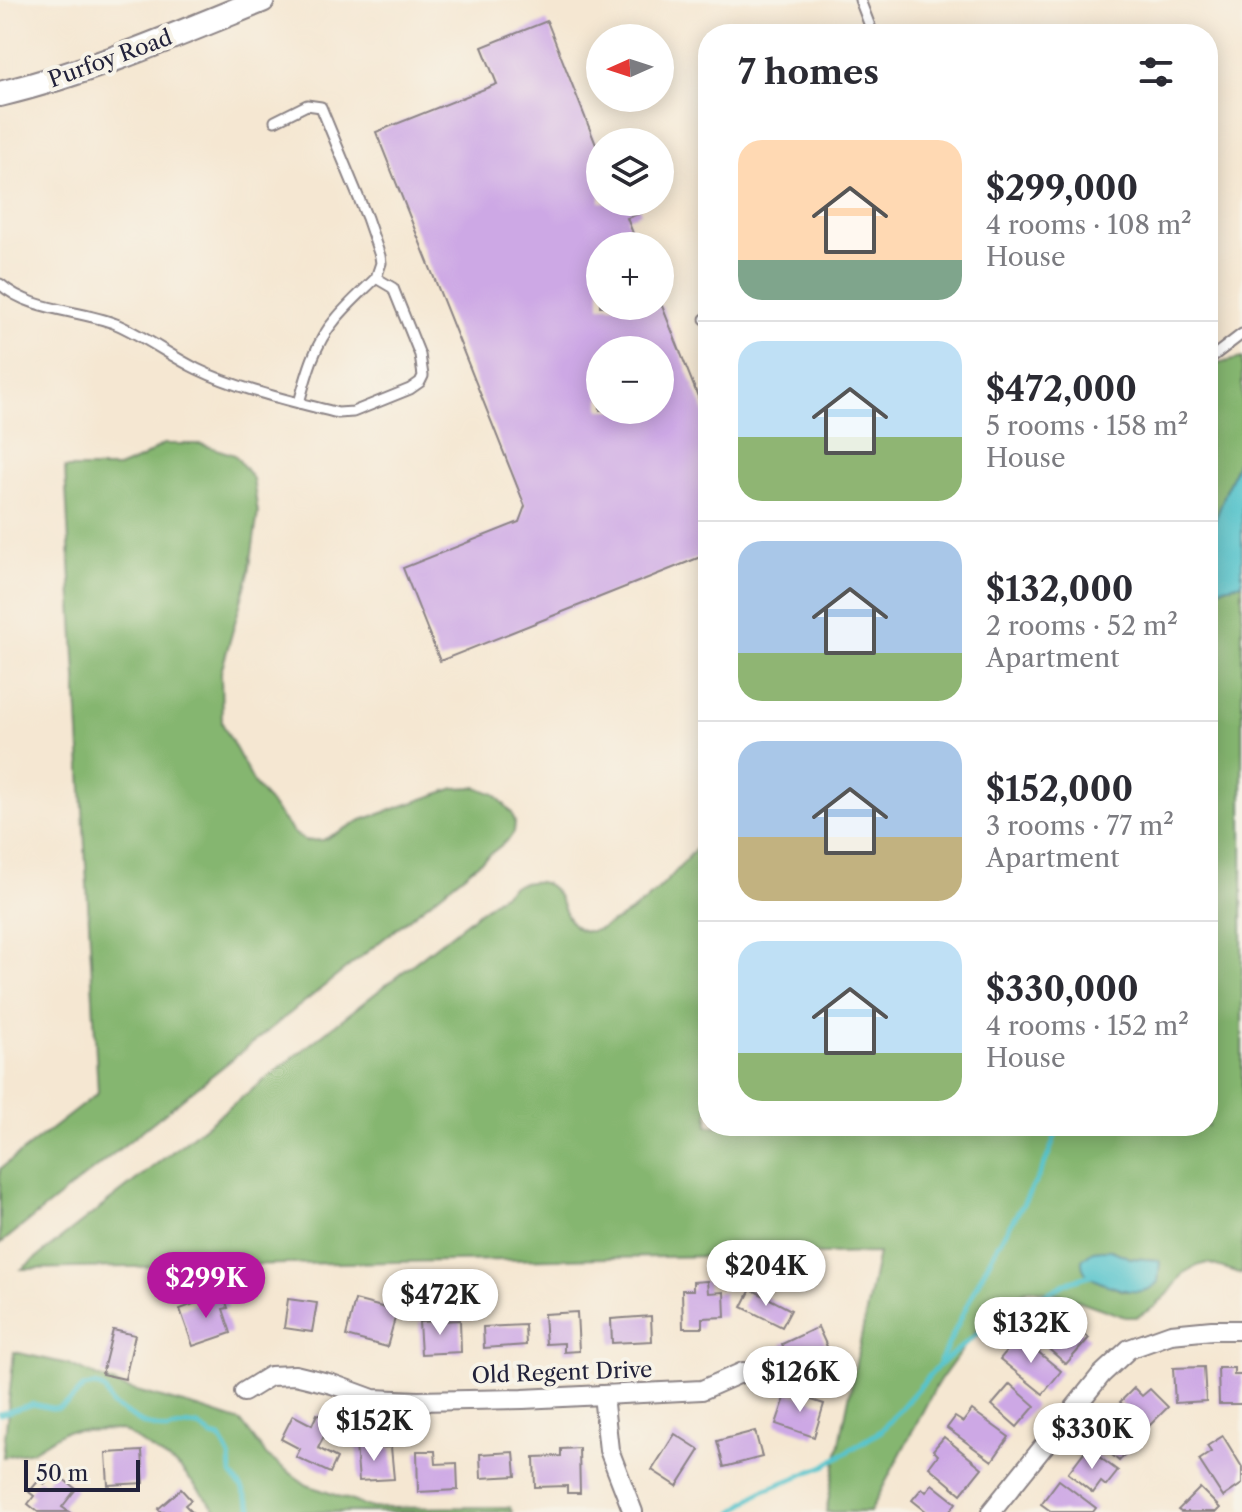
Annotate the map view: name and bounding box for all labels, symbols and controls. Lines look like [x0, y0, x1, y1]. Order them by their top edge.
street label: Purfoy Road [45, 24, 176, 93]
north arrow [586, 24, 674, 112]
map controls [586, 24, 674, 424]
icon: filters [1134, 50, 1178, 94]
text: 7 homes [738, 51, 879, 93]
button: layers [586, 128, 674, 216]
text: $299,000 [986, 167, 1138, 209]
icon: home [802, 172, 898, 268]
text: 4 rooms · 108 m² [986, 209, 1192, 241]
button: + [586, 232, 674, 320]
text: House [986, 241, 1066, 273]
button: − [586, 336, 674, 424]
text: $472,000 [986, 368, 1137, 410]
icon: home [802, 373, 898, 469]
text: 5 rooms · 158 m² [986, 410, 1188, 442]
text: House [986, 442, 1066, 474]
text: $132,000 [986, 568, 1134, 610]
icon: home [802, 573, 898, 669]
text: 2 rooms · 52 m² [986, 610, 1178, 642]
text: Apartment [986, 642, 1119, 674]
text: $152,000 [986, 768, 1133, 810]
icon: home [802, 773, 898, 869]
text: 3 rooms · 77 m² [986, 810, 1174, 842]
text: Apartment [986, 842, 1119, 874]
text: $330,000 [986, 968, 1139, 1010]
icon: home [802, 973, 898, 1069]
text: 4 rooms · 152 m² [986, 1010, 1189, 1042]
text: House [986, 1042, 1066, 1074]
pin: $204K [710, 1240, 822, 1308]
text: $204K [725, 1250, 807, 1282]
pin: $299K [150, 1252, 262, 1320]
text: $299K [165, 1262, 247, 1294]
pin: $472K [384, 1269, 496, 1337]
text: $472K [400, 1279, 480, 1311]
pin: $132K [975, 1297, 1087, 1365]
text: $132K [992, 1307, 1070, 1339]
pin: $126K [744, 1346, 856, 1414]
street label: Old Regent Drive [471, 1356, 653, 1389]
text: $126K [761, 1356, 839, 1388]
pin: $152K [318, 1395, 430, 1463]
pin: $330K [1036, 1403, 1148, 1471]
text: $152K [336, 1405, 412, 1437]
text: $330K [1051, 1413, 1133, 1445]
scale bar [24, 1456, 140, 1492]
text: 50 m [36, 1460, 88, 1487]

